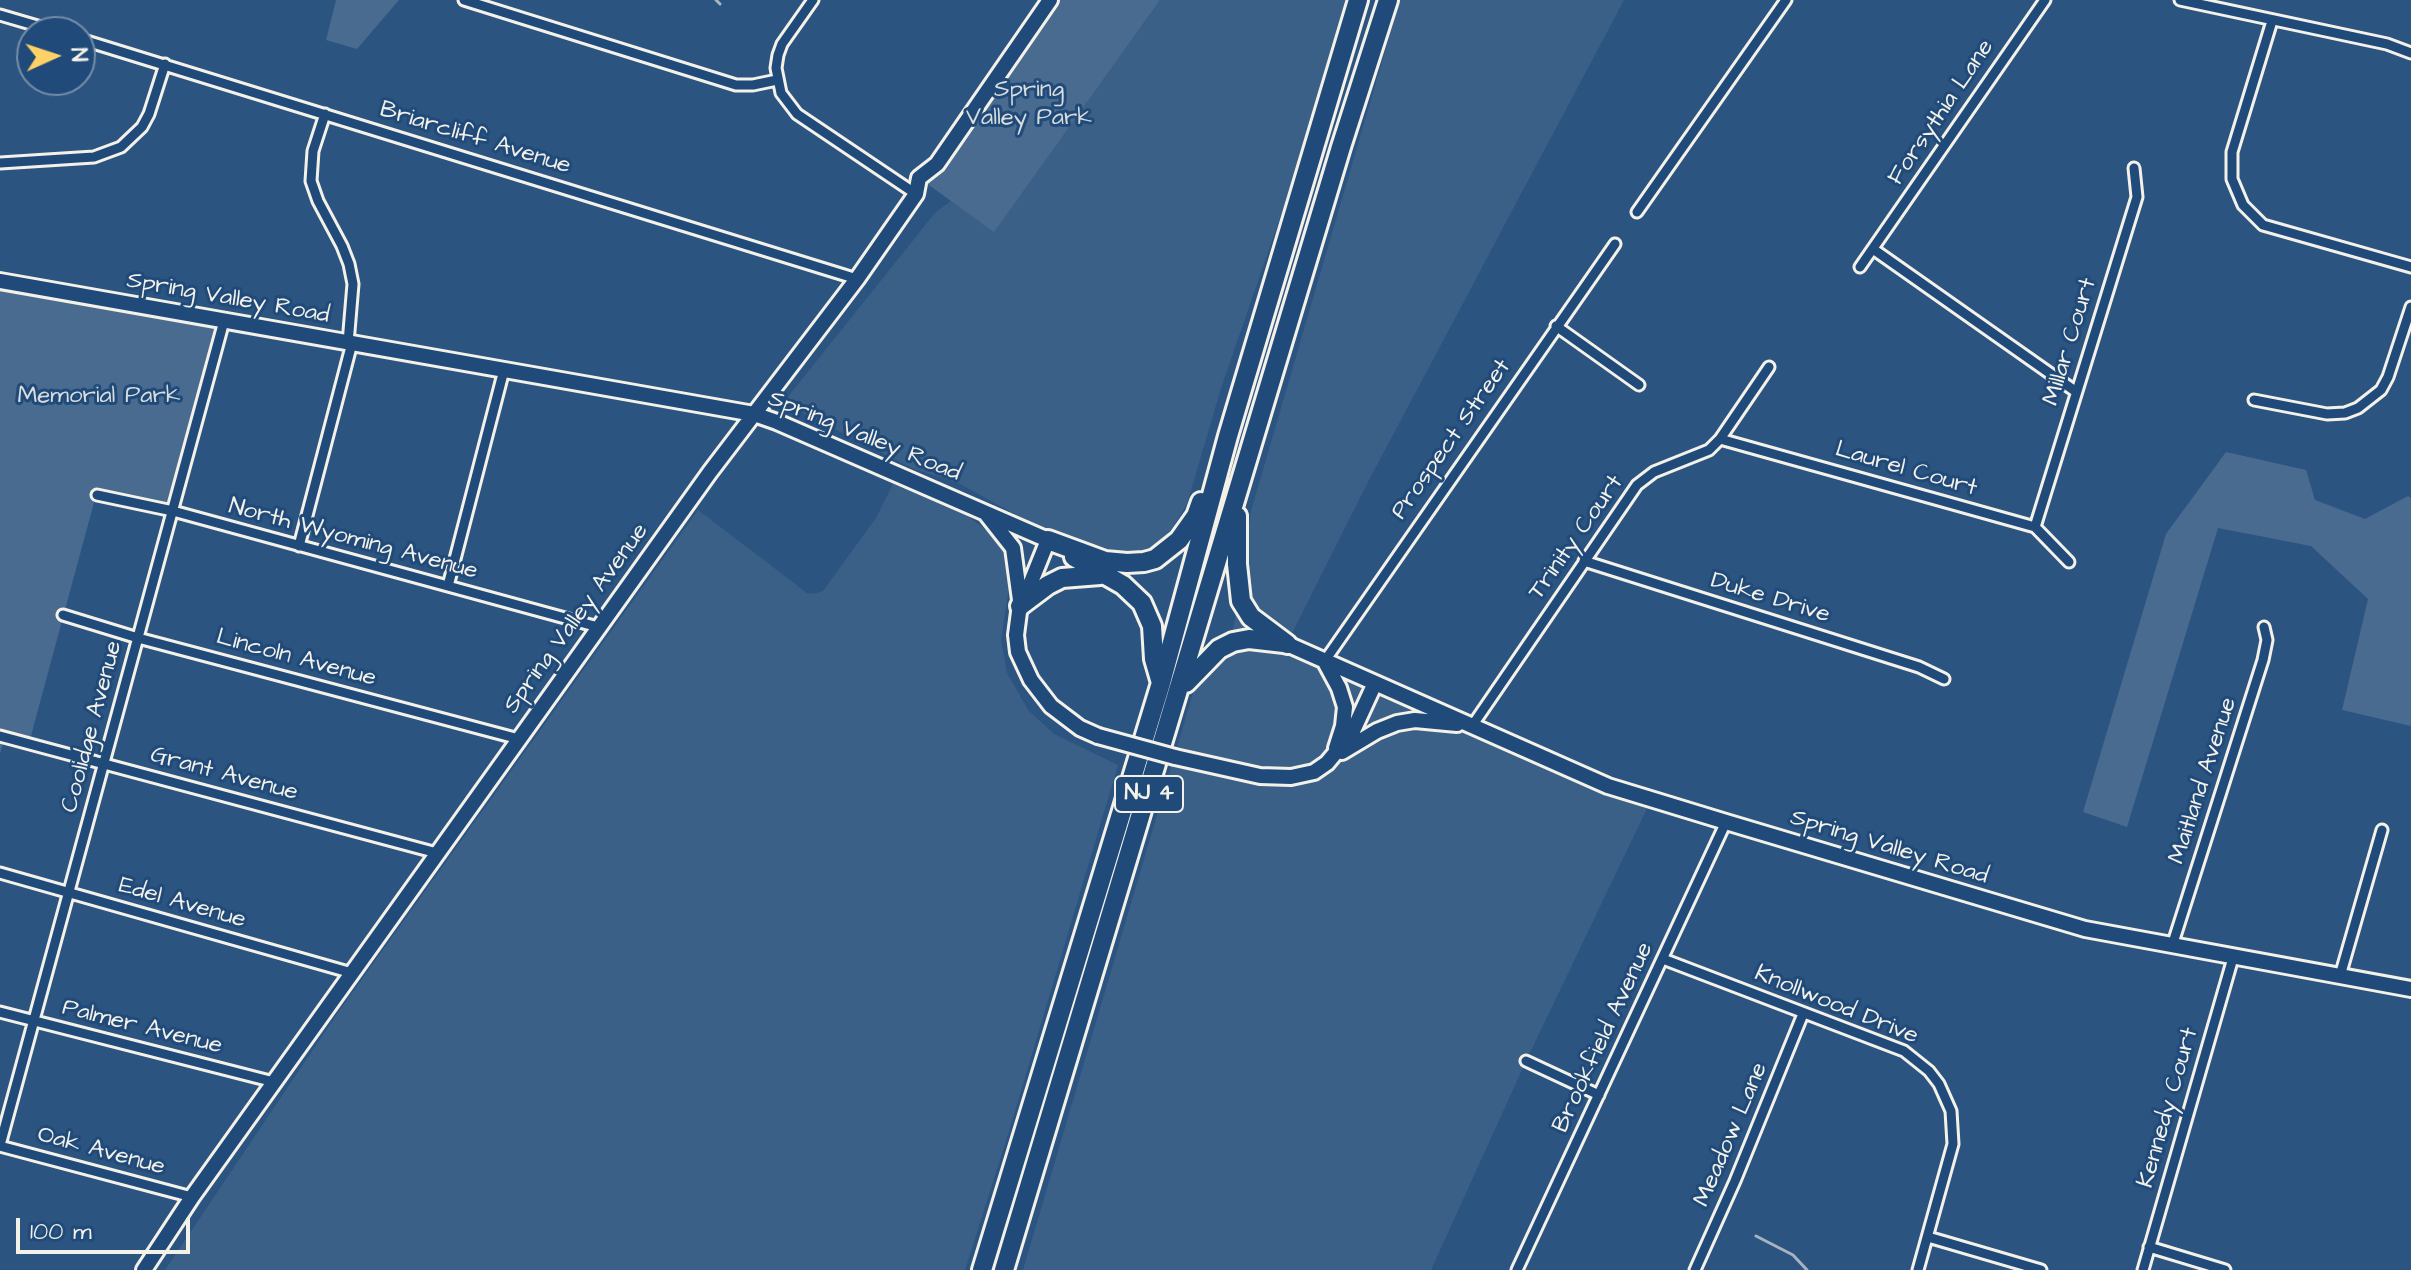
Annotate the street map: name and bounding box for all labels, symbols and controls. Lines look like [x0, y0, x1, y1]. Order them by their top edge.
north arrow [16, 16, 96, 96]
street label: Forsythia Lane [1883, 35, 2001, 191]
text: N [63, 47, 94, 63]
park label: Spring Valley Park [966, 77, 1092, 133]
street label: Briarcliff Avenue [376, 96, 574, 182]
street label: Spring Valley Road [124, 267, 332, 331]
street label: Millar Court [2038, 275, 2104, 409]
street label: Prospect Street [1386, 354, 1518, 526]
park label: Memorial Park [18, 383, 180, 411]
street label: Spring Valley Road [763, 385, 965, 489]
street label: Laurel Court [1832, 436, 1980, 504]
street label: Trinity Court [1523, 470, 1631, 606]
street label: North Wyoming Avenue [225, 493, 481, 587]
street label: Spring Valley Avenue [498, 518, 656, 720]
street label: Duke Drive [1707, 567, 1833, 631]
street label: Lincoln Avenue [213, 624, 379, 694]
street label: Coolidge Avenue [56, 638, 130, 816]
street label: Maitland Avenue [2164, 694, 2244, 868]
street label: Grant Avenue [147, 742, 301, 808]
road number: NJ 4 [1115, 776, 1183, 812]
street label: Spring Valley Road [1787, 804, 1991, 892]
street label: Edel Avenue [115, 872, 249, 936]
street label: Brookfield Avenue [1547, 938, 1661, 1138]
street label: Knollwood Drive [1750, 960, 1922, 1052]
street label: Palmer Avenue [59, 994, 225, 1062]
street label: Kennedy Court [2132, 1025, 2206, 1191]
street label: Meadow Lane [1689, 1059, 1775, 1211]
street label: Oak Avenue [34, 1121, 168, 1183]
scale bar [20, 1202, 194, 1252]
text: 100 m [30, 1215, 92, 1249]

